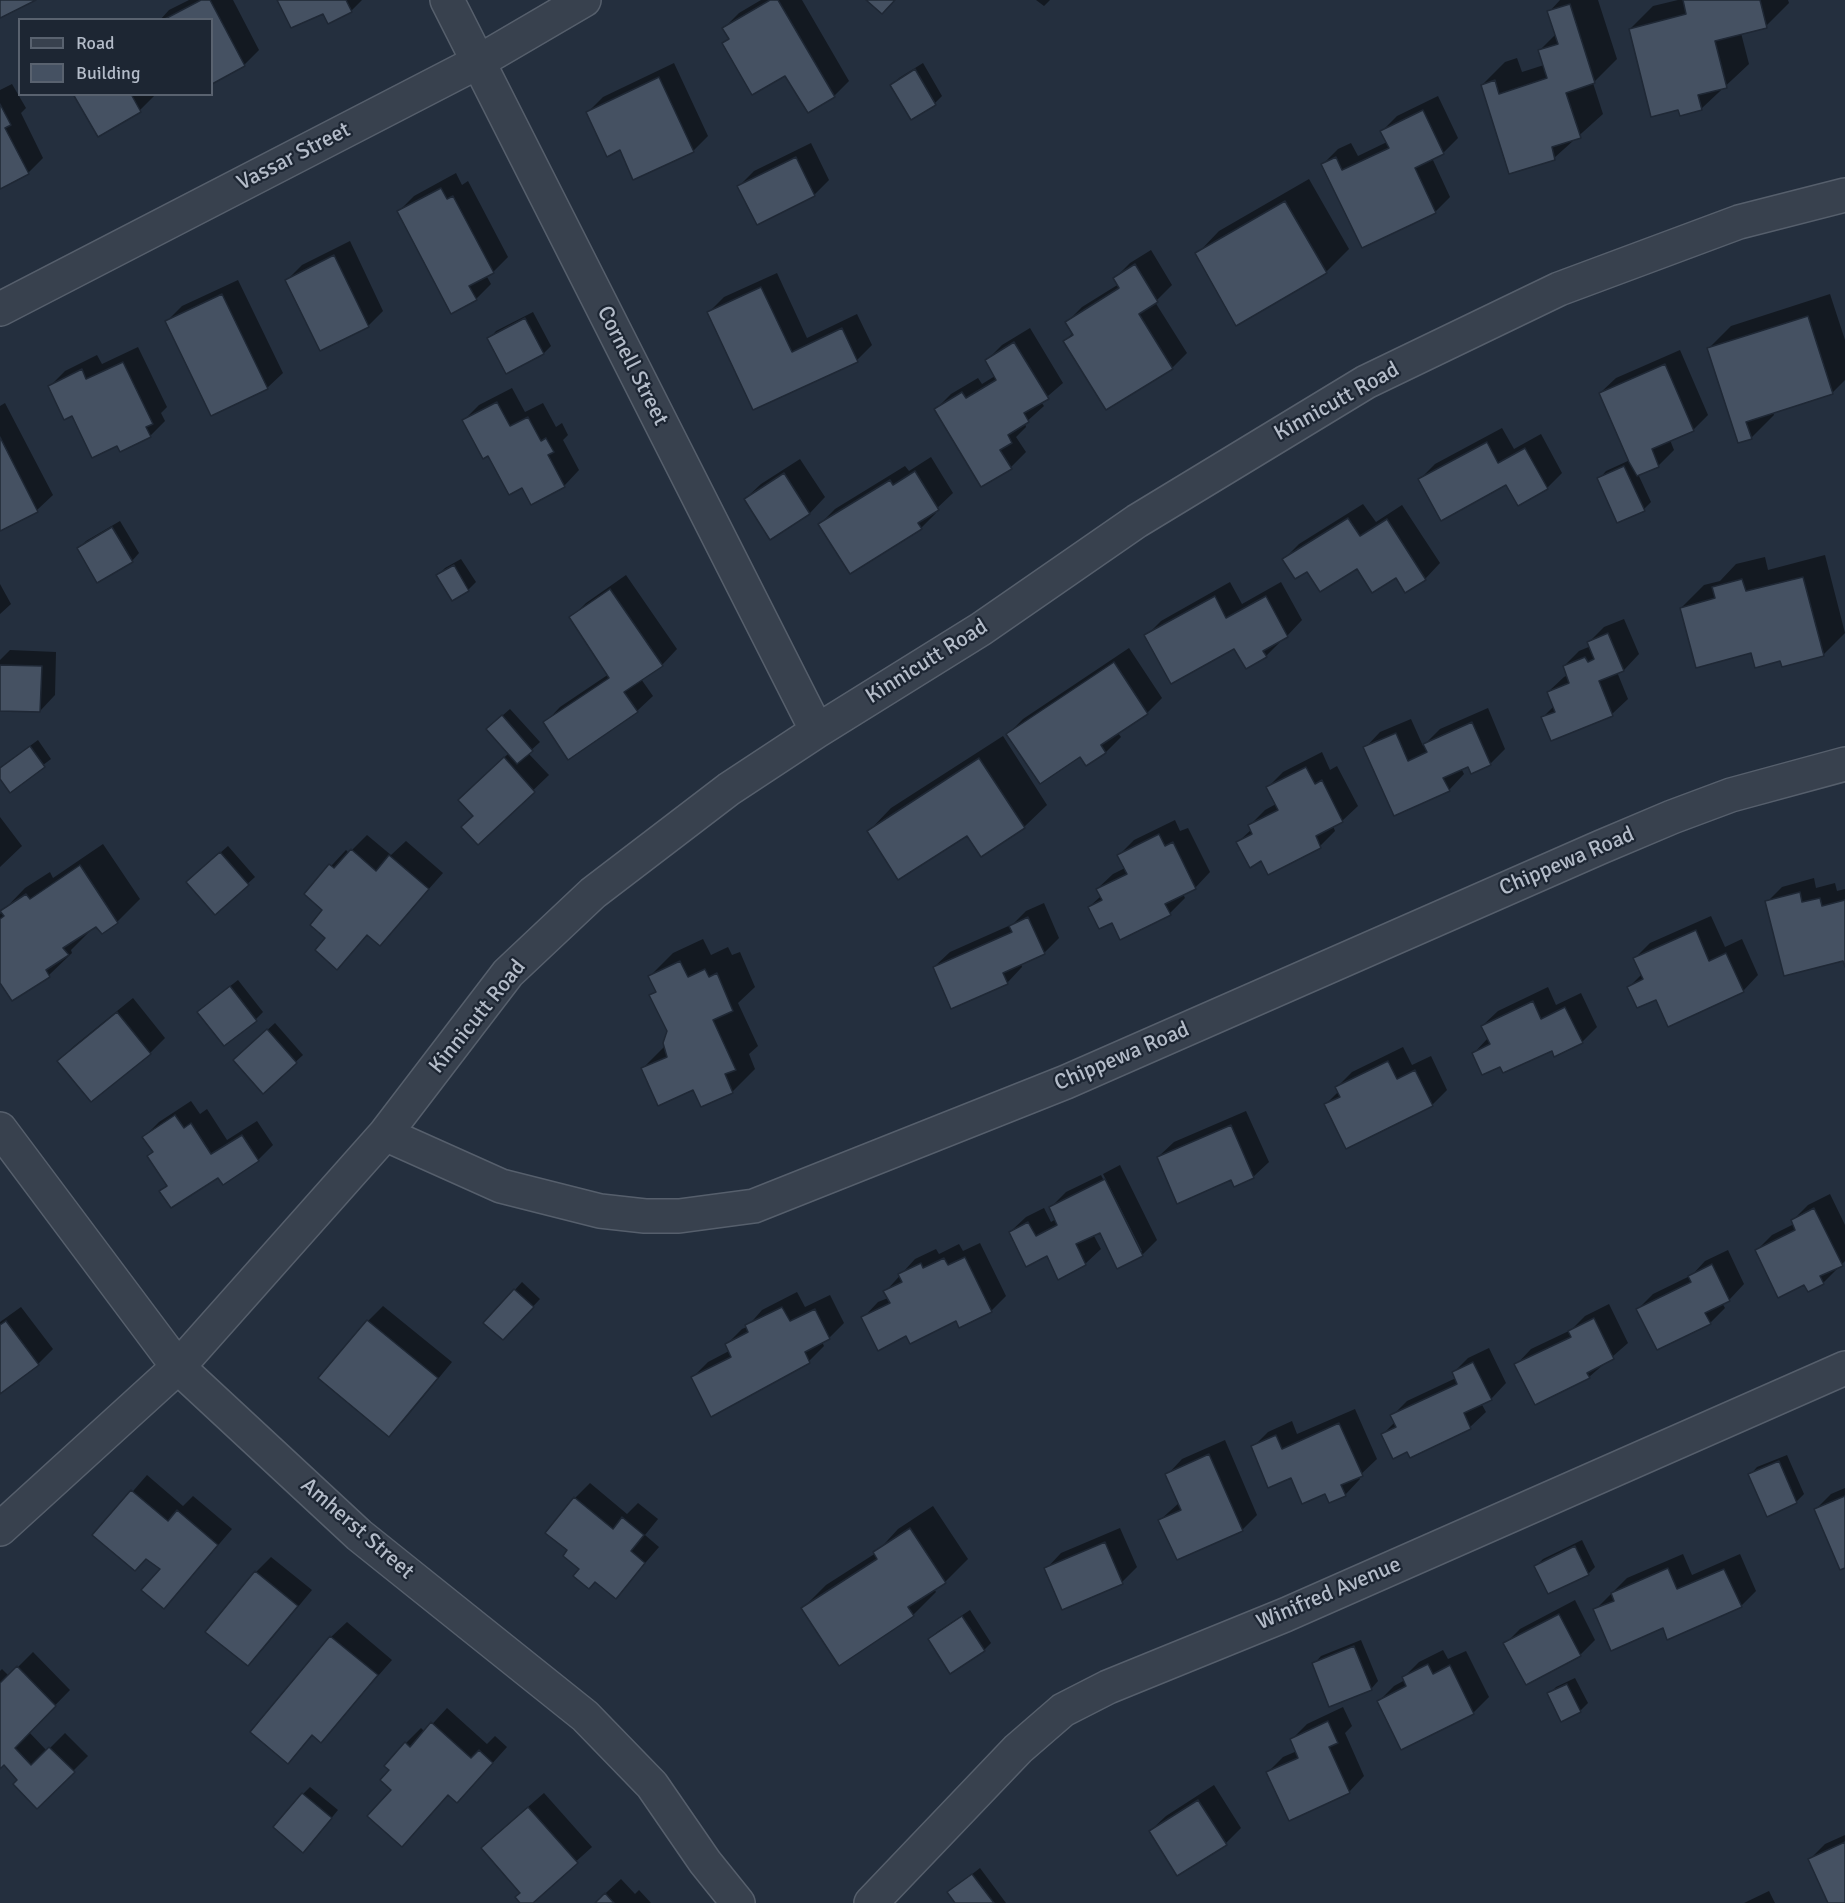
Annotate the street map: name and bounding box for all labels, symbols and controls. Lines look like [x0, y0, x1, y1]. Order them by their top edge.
legend [18, 18, 213, 96]
text: Road [76, 32, 115, 54]
text: Building [76, 62, 140, 84]
street label: Vassar Street [233, 117, 355, 197]
street label: Cornell Street [591, 302, 673, 430]
street label: Kinnicutt Road [1270, 357, 1404, 447]
street label: Kinnicutt Road [861, 614, 993, 710]
street label: Chippewa Road [1496, 822, 1638, 902]
street label: Kinnicutt Road [424, 955, 532, 1079]
street label: Chippewa Road [1051, 1017, 1193, 1097]
street label: Amherst Street [295, 1473, 419, 1585]
street label: Winifred Avenue [1253, 1552, 1405, 1636]

